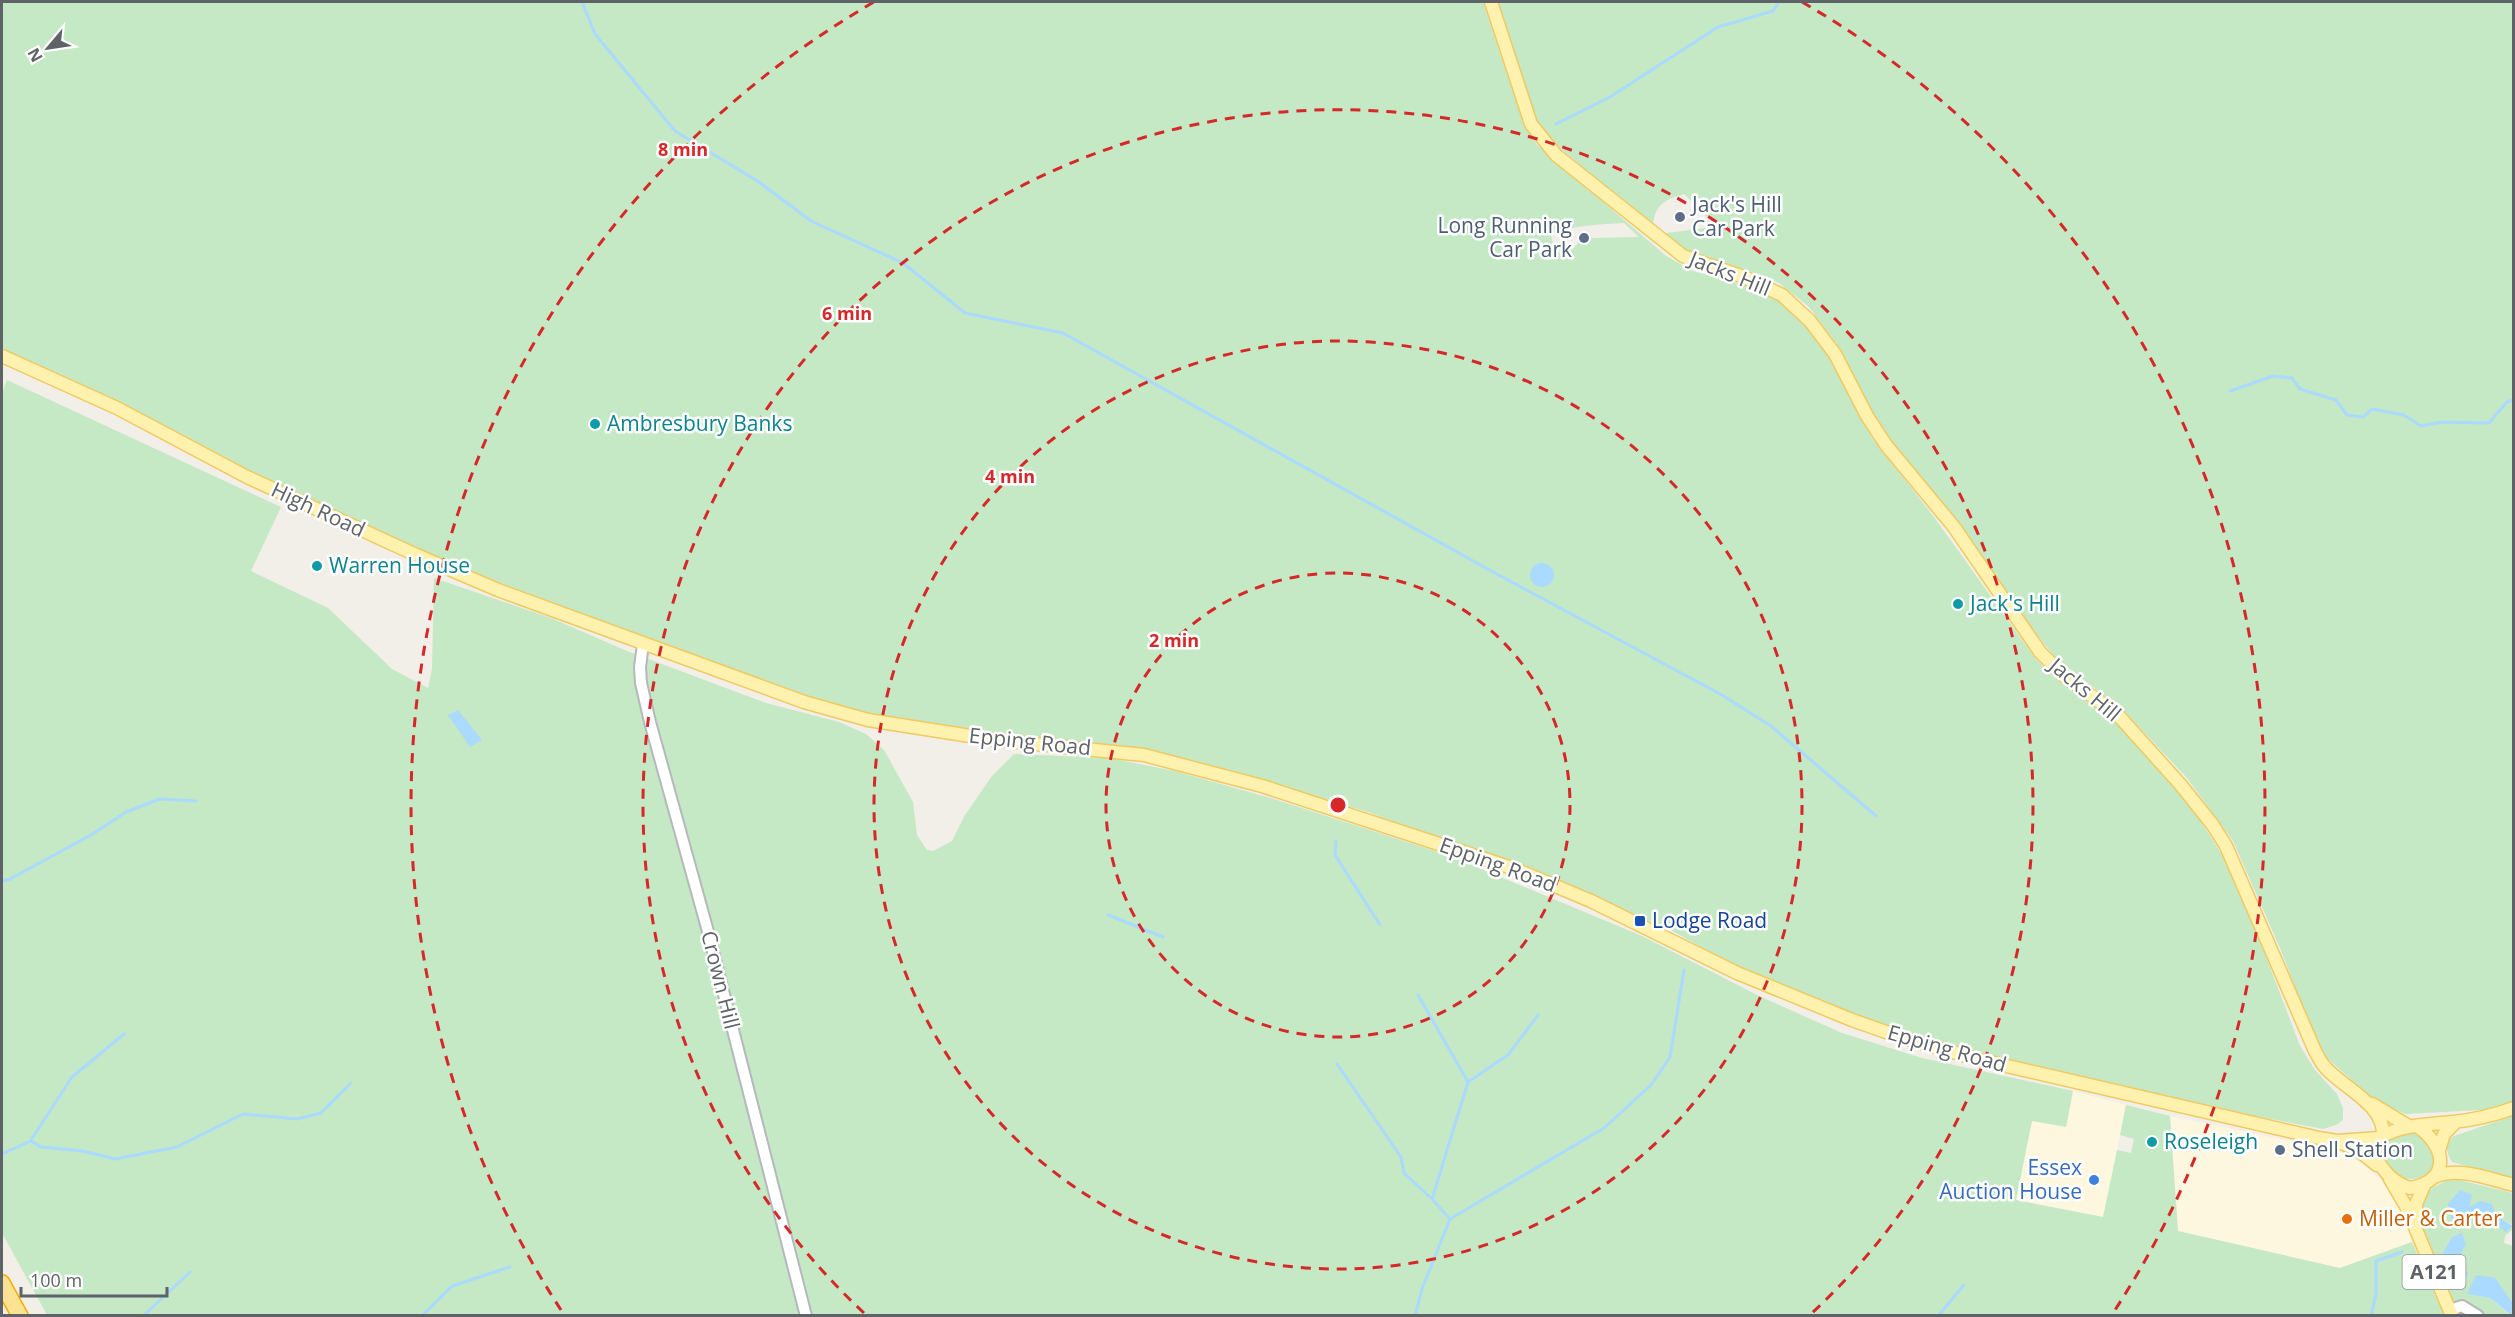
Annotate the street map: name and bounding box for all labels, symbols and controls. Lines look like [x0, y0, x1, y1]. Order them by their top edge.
north arrow [18, 18, 78, 78]
text: N [22, 44, 48, 66]
text: 8 min [658, 137, 708, 161]
place label: Jack's Hill Car Park [1690, 190, 1782, 242]
marker: Jack's Hill Car Park [1673, 210, 1687, 224]
place label: Long Running Car Park [1437, 211, 1572, 263]
marker: Long Running Car Park [1577, 231, 1591, 245]
street label: Jacks Hill [1684, 243, 1775, 302]
text: 6 min [822, 301, 872, 325]
place label: Ambresbury Banks [607, 409, 792, 437]
marker: Ambresbury Banks [588, 417, 602, 431]
text: 4 min [985, 464, 1035, 488]
street label: High Road [267, 475, 370, 543]
place label: Warren House [329, 551, 470, 579]
marker: Warren House [310, 559, 324, 573]
place label: Jack's Hill [1968, 589, 2060, 617]
marker: Jack's Hill [1951, 597, 1965, 611]
text: 2 min [1149, 628, 1199, 652]
street label: Jacks Hill [2042, 650, 2127, 727]
street label: Epping Road [968, 721, 1092, 761]
centre of rings [1328, 795, 1348, 815]
street label: Epping Road [1436, 830, 1561, 898]
place label: Lodge Road [1652, 906, 1767, 934]
marker: Lodge Road [1633, 914, 1647, 928]
street label: Crown Hill [695, 928, 747, 1032]
street label: Epping Road [1885, 1018, 2010, 1078]
place label: Roseleigh [2164, 1127, 2258, 1155]
marker: Roseleigh [2145, 1135, 2159, 1149]
place label: Shell Station [2292, 1135, 2413, 1163]
marker: Shell Station [2273, 1143, 2287, 1157]
place label: Essex Auction House [1939, 1153, 2082, 1205]
marker: Essex Auction House [2087, 1173, 2101, 1187]
place label: Miller & Carter [2359, 1204, 2502, 1232]
marker: Miller & Carter [2340, 1212, 2354, 1226]
road number: A121 [2402, 1255, 2466, 1289]
scale bar [21, 1260, 166, 1298]
text: 100 m [30, 1268, 82, 1292]

